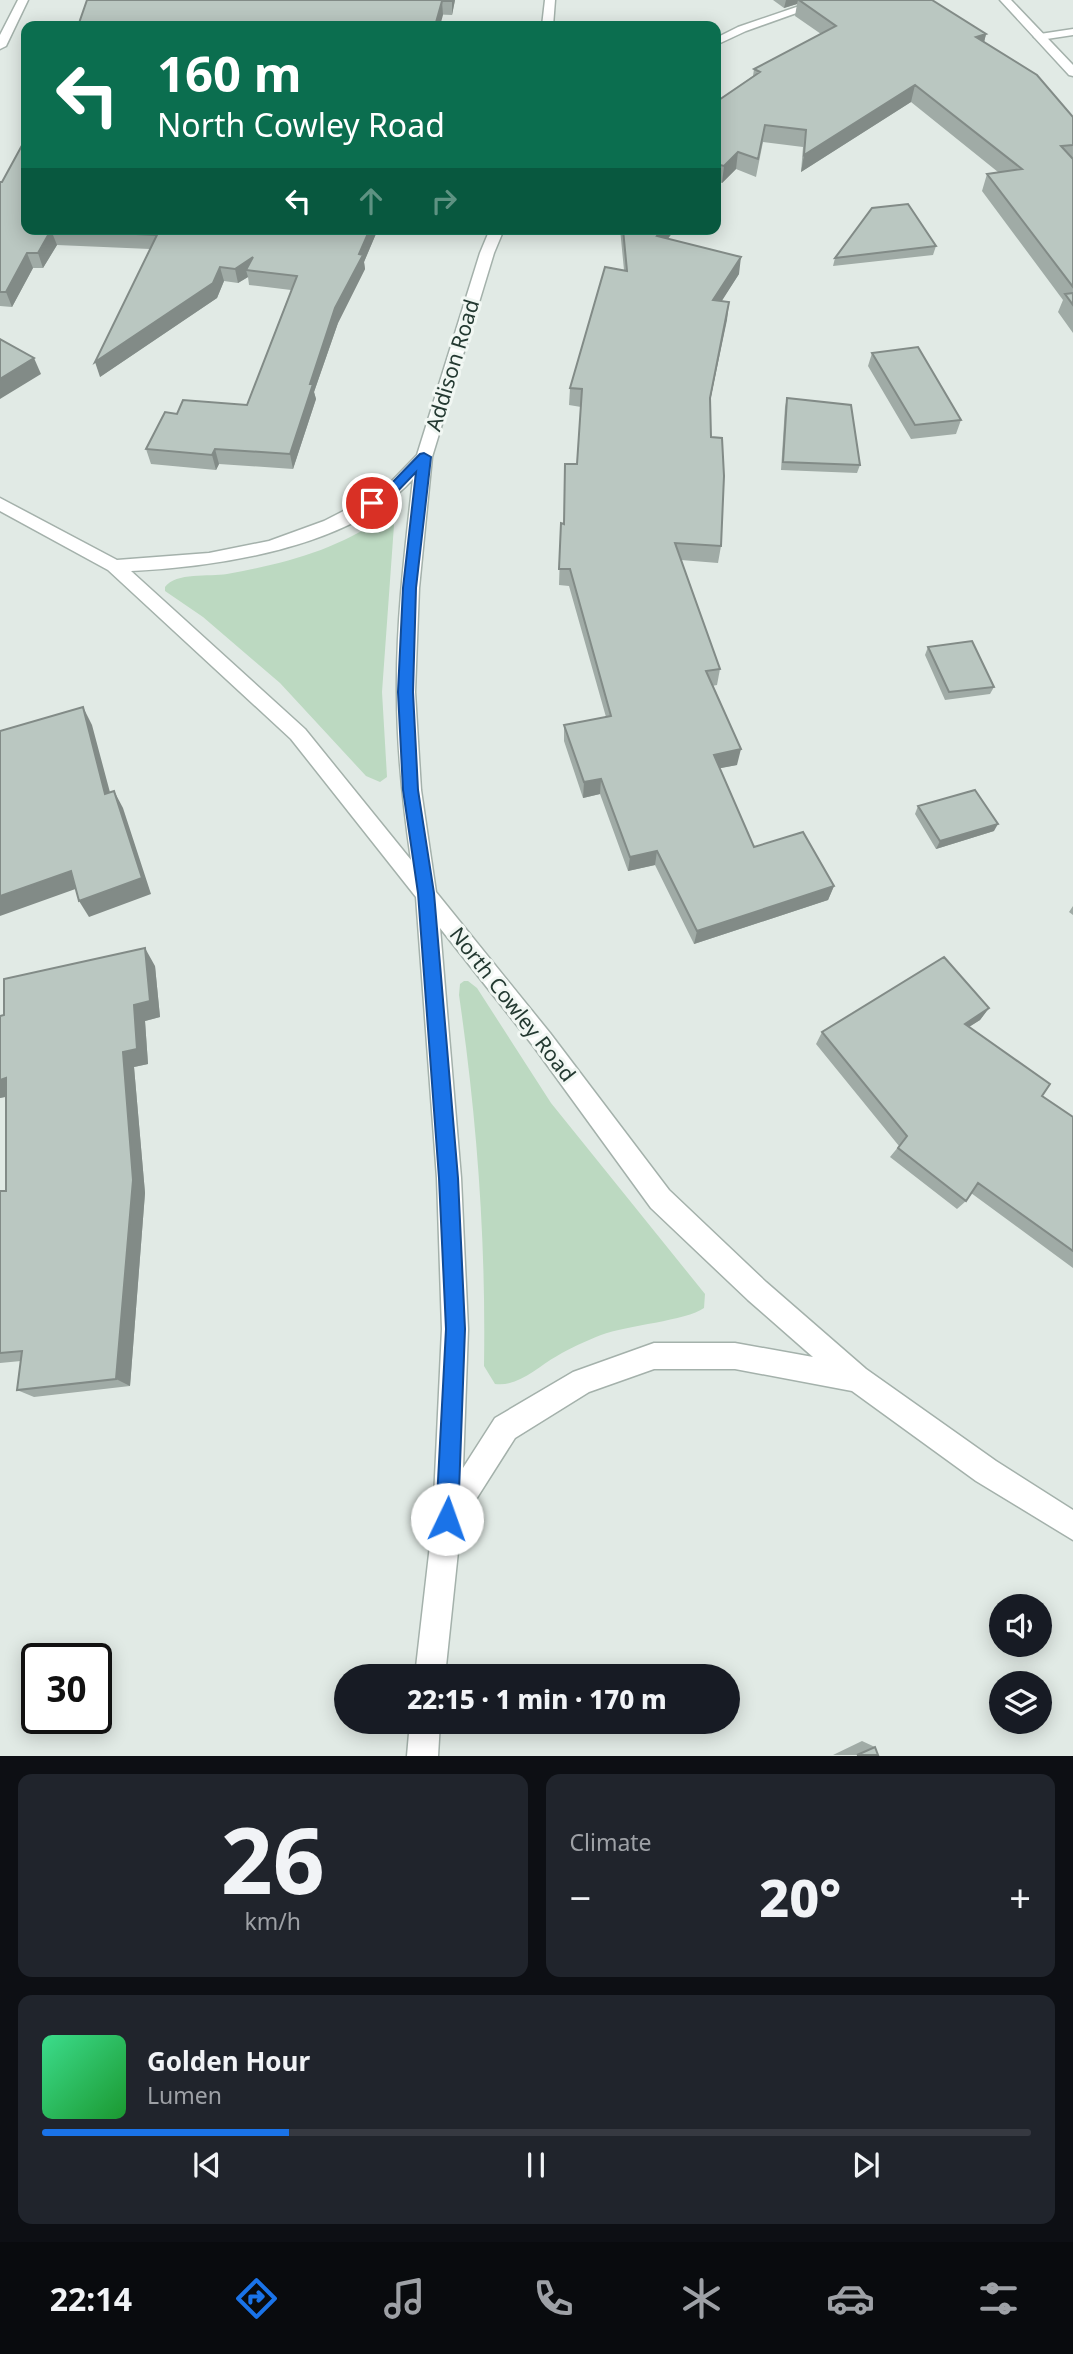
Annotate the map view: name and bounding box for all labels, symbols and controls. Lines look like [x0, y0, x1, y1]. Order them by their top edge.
text: 160 m [157, 40, 302, 106]
icon: left [42, 49, 133, 140]
text: North Cowley Road [157, 103, 445, 146]
icon: left [279, 182, 317, 220]
icon: ahead [352, 182, 390, 220]
icon: right [425, 182, 463, 220]
street label: Addison Road [419, 296, 485, 434]
pin [342, 473, 402, 533]
icon: arrive [353, 484, 391, 522]
street label: North Cowley Road [444, 921, 582, 1087]
position arrow [410, 1482, 484, 1556]
map controls [989, 1594, 1052, 1734]
button: sound [989, 1594, 1052, 1657]
speed limit sign: 30 [21, 1643, 112, 1734]
button: layers [989, 1671, 1052, 1734]
text: 22:15 · 1 min · 170 m [407, 1681, 667, 1717]
text: 26 [221, 1797, 325, 1921]
text: Climate [570, 1826, 652, 1858]
text: 20° [759, 1861, 841, 1932]
text: − [570, 1871, 591, 1923]
text: + [1009, 1871, 1031, 1923]
text: km/h [244, 1905, 301, 1937]
text: Golden Hour [147, 2043, 310, 2079]
text: Lumen [147, 2079, 222, 2111]
icon: previous [188, 2146, 226, 2184]
icon: pause [517, 2146, 555, 2184]
icon: next [847, 2146, 885, 2184]
icon: directions [232, 2274, 281, 2323]
icon: music [380, 2274, 429, 2323]
icon: phone [529, 2274, 578, 2323]
icon: climate [677, 2274, 726, 2323]
icon: car [826, 2274, 875, 2323]
icon: filters [974, 2274, 1023, 2323]
text: 22:14 [50, 2277, 132, 2320]

